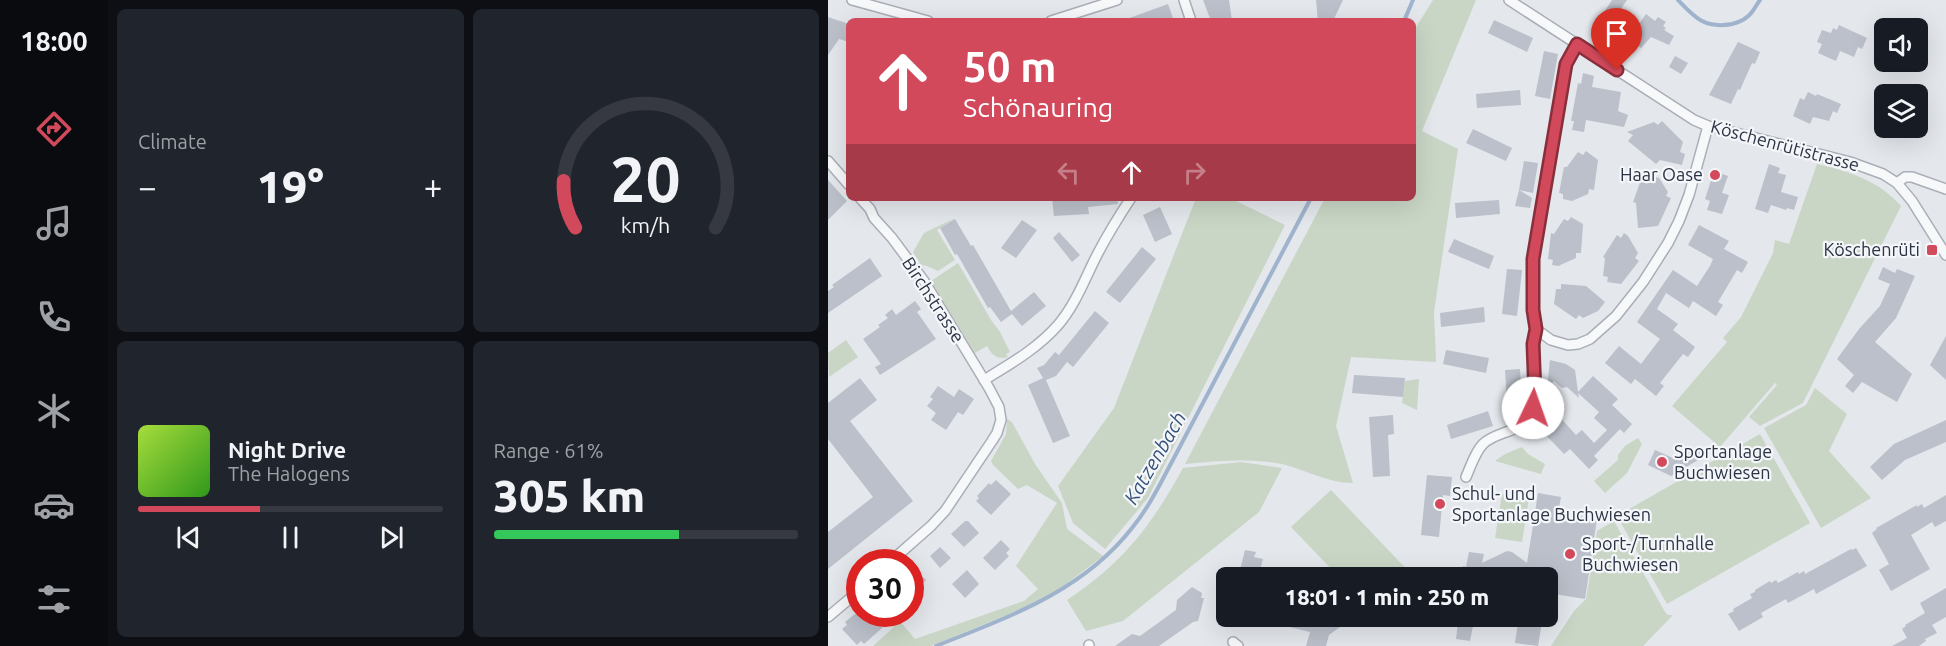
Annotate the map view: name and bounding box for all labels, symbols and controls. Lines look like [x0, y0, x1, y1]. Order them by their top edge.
pin [1591, 8, 1642, 70]
icon: arrive [1600, 17, 1633, 50]
map controls [1874, 18, 1928, 138]
button: sound [1874, 18, 1928, 72]
text: 18:00 [20, 26, 88, 56]
icon: ahead [864, 42, 942, 120]
text: 50 m [963, 43, 1057, 90]
button: layers [1874, 84, 1928, 138]
text: Schönauring [963, 92, 1113, 122]
icon: directions [33, 108, 75, 150]
street label: Köschenrütistrasse [1709, 116, 1862, 174]
text: Climate [138, 130, 207, 153]
text: 20 [611, 144, 681, 214]
icon: left [1052, 156, 1085, 189]
icon: ahead [1115, 156, 1148, 189]
icon: right [1178, 156, 1211, 189]
text: 19° [257, 161, 324, 212]
place label: Haar Oase [1620, 164, 1703, 184]
text: − [138, 168, 157, 205]
text: + [424, 168, 442, 205]
marker: Haar Oase [1708, 168, 1722, 182]
icon: music [33, 202, 75, 244]
text: km/h [621, 213, 670, 237]
place label: Köschenrüti [1824, 239, 1920, 259]
marker: Köschenrüti [1925, 243, 1939, 257]
street label: Birchstrasse [899, 253, 969, 346]
icon: phone [33, 296, 75, 338]
position arrow [1501, 376, 1565, 440]
icon: climate [33, 390, 75, 432]
water label: Katzenbach [1119, 407, 1190, 508]
text: Night Drive [228, 437, 346, 462]
text: Range · 61% [494, 439, 604, 462]
place label: Sportanlage Buchwiesen [1674, 441, 1772, 482]
marker: Sportanlage Buchwiesen [1655, 455, 1669, 469]
text: The Halogens [228, 462, 350, 485]
text: 305 km [494, 470, 645, 521]
place label: Schul- und Sportanlage Buchwiesen [1452, 483, 1651, 524]
icon: car [33, 484, 75, 526]
marker: Schul- und Sportanlage Buchwiesen [1433, 497, 1447, 511]
icon: previous [172, 521, 205, 554]
icon: pause [274, 521, 307, 554]
icon: next [375, 521, 408, 554]
place label: Sport-/Turnhalle Buchwiesen [1582, 533, 1714, 574]
marker: Sport-/Turnhalle Buchwiesen [1563, 547, 1577, 561]
speed limit sign: 30 [846, 549, 924, 627]
icon: filters [33, 578, 75, 620]
text: 18:01 · 1 min · 250 m [1285, 584, 1489, 609]

